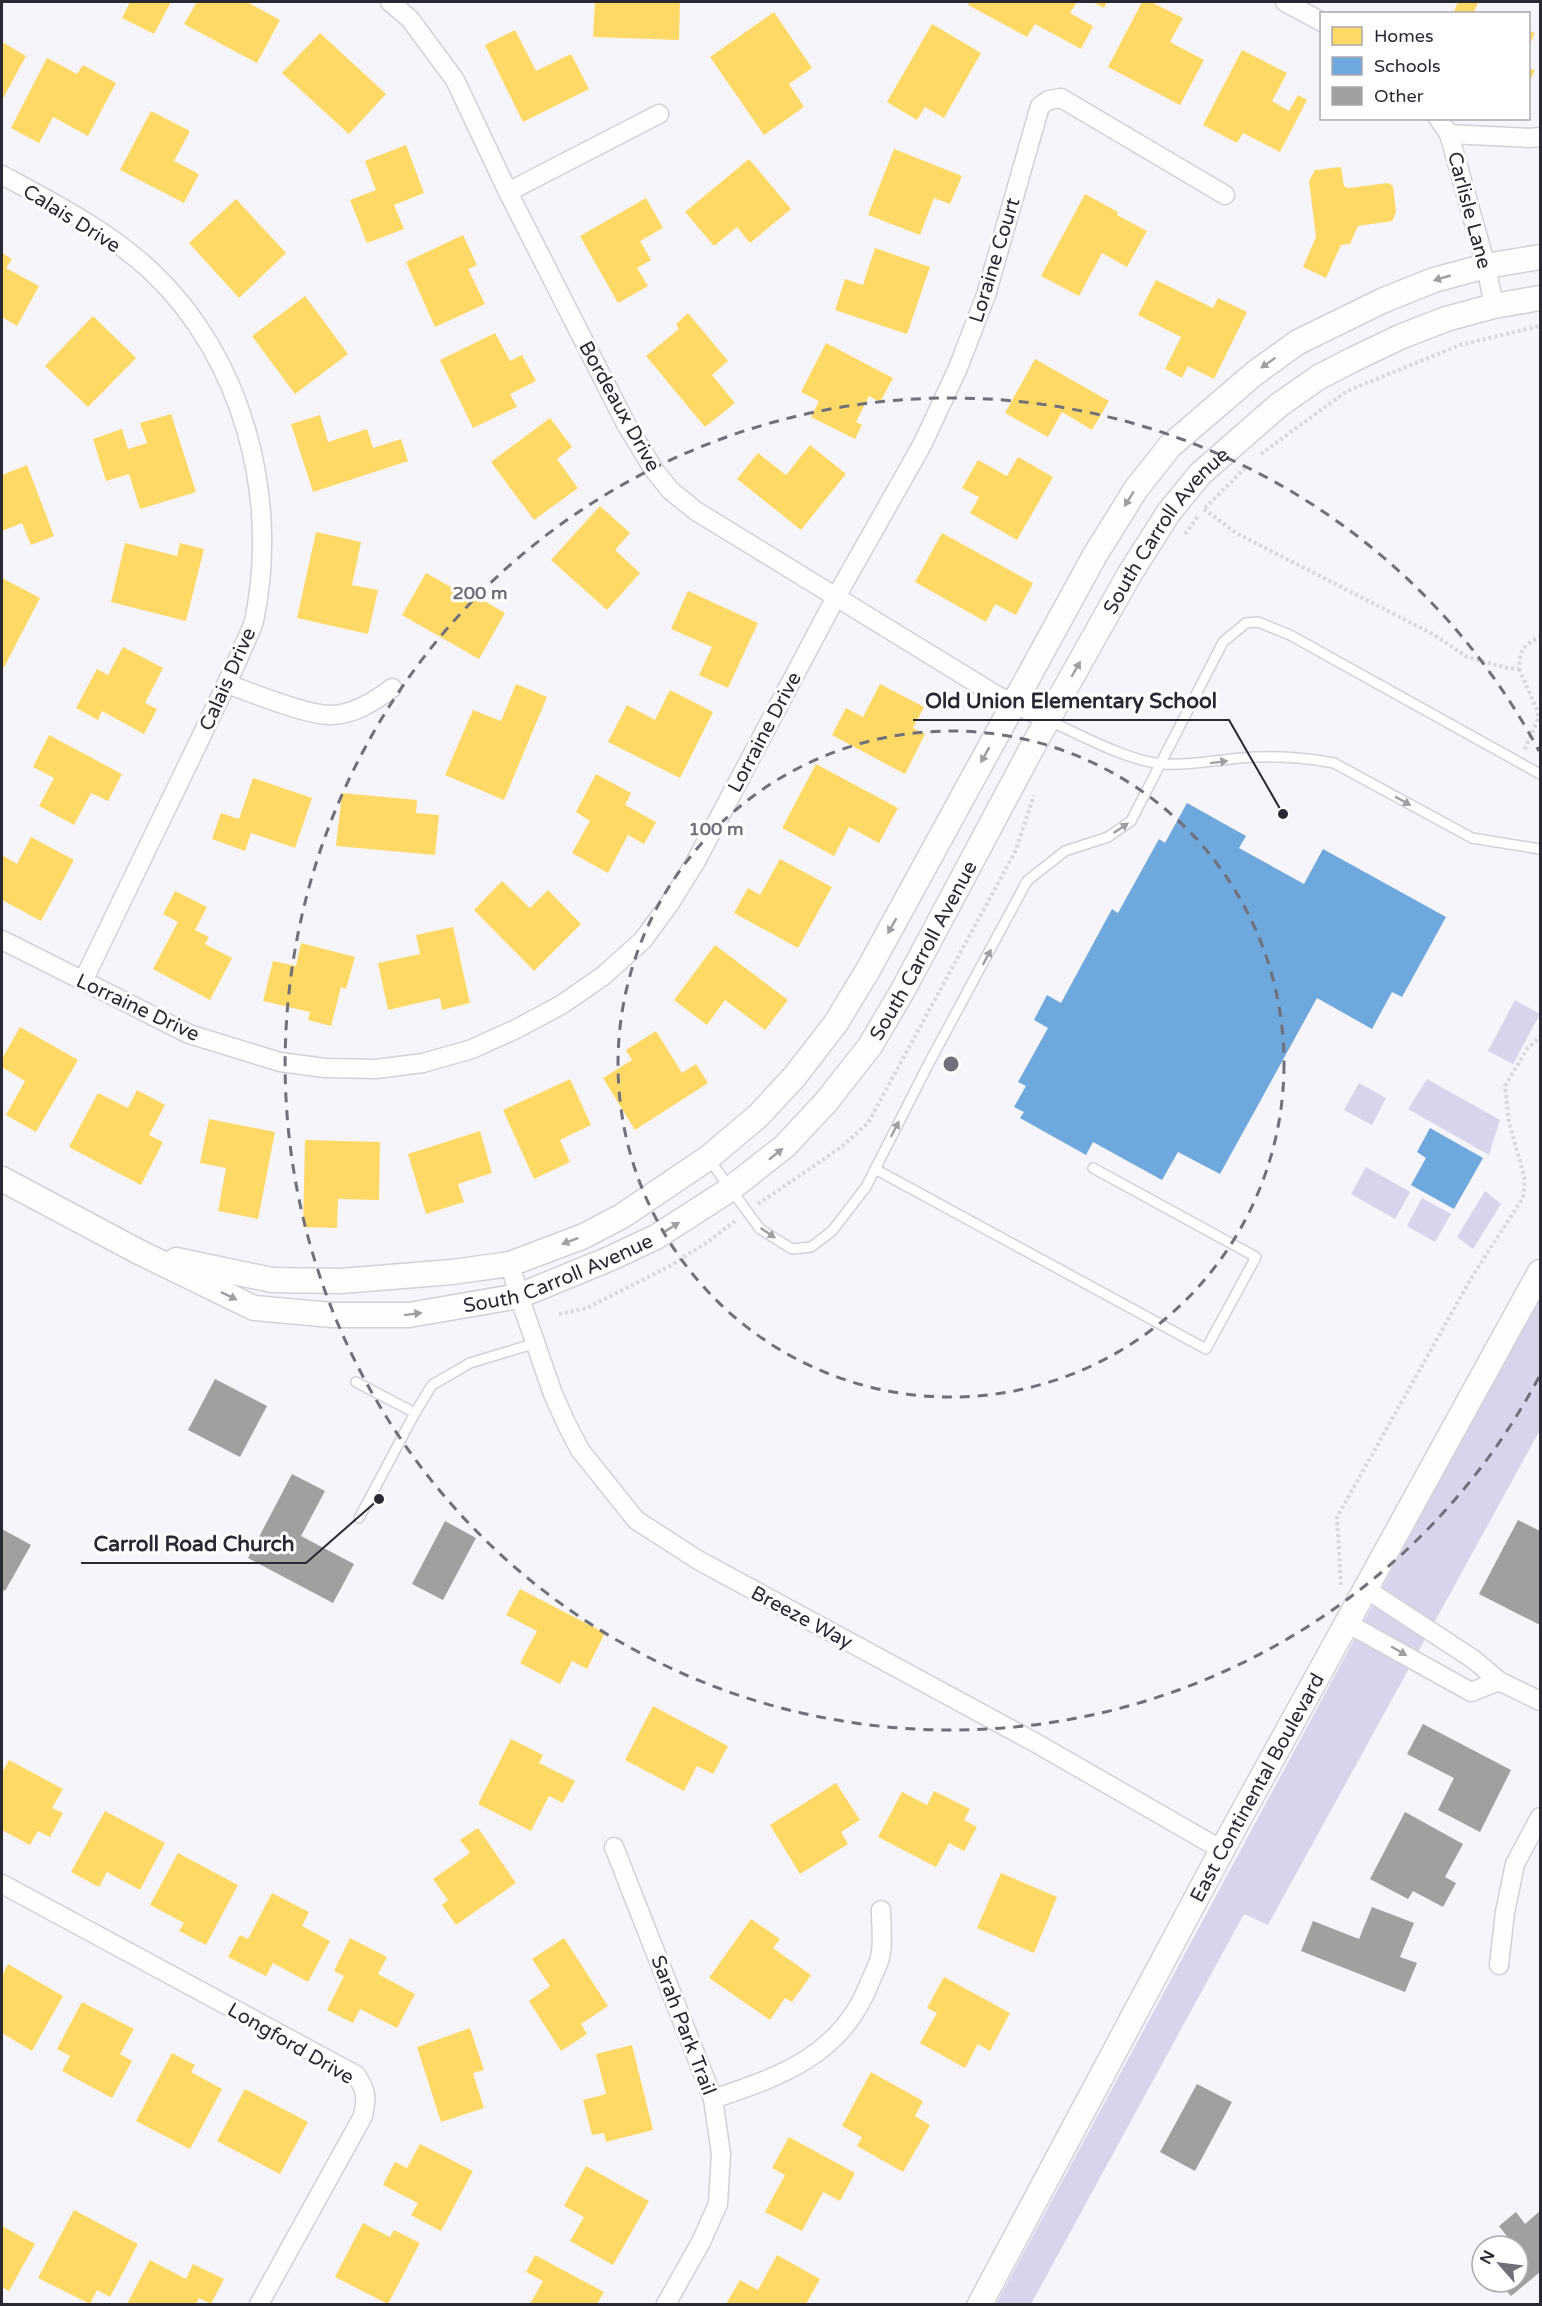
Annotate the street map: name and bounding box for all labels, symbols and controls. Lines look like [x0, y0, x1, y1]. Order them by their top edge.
legend [1320, 12, 1530, 120]
text: Homes [1374, 25, 1434, 47]
text: Schools [1374, 55, 1441, 77]
text: Other [1374, 85, 1424, 107]
street label: Carlisle Lane [1442, 149, 1496, 271]
street label: Calais Drive [18, 179, 125, 258]
street label: Loraine Court [965, 195, 1025, 326]
one-way arrow [1433, 274, 1451, 283]
street label: Bordeaux Drive [573, 337, 665, 476]
one-way arrow [1260, 357, 1276, 369]
street label: South Carroll Avenue [1098, 443, 1235, 619]
one-way arrow [1124, 491, 1135, 507]
text: 200 m [452, 582, 508, 604]
street label: Calais Drive [194, 624, 261, 735]
one-way arrow [1071, 661, 1082, 677]
street label: Lorraine Drive [723, 668, 807, 797]
callout: Old Union Elementary School [913, 681, 1229, 720]
text: Old Union Elementary School [925, 689, 1217, 714]
one-way arrow [981, 746, 991, 763]
one-way arrow [1209, 757, 1228, 766]
one-way arrow [1395, 796, 1411, 807]
text: 100 m [688, 818, 744, 840]
one-way arrow [1112, 822, 1128, 834]
street label: South Carroll Avenue [865, 857, 983, 1045]
one-way arrow [887, 918, 897, 935]
one-way arrow [982, 948, 991, 965]
street label: Lorraine Drive [72, 969, 203, 1047]
centre of rings [941, 1054, 961, 1074]
one-way arrow [890, 1120, 900, 1137]
one-way arrow [768, 1148, 783, 1160]
one-way arrow [664, 1222, 680, 1233]
one-way arrow [759, 1227, 775, 1239]
street label: South Carroll Avenue [461, 1229, 657, 1318]
one-way arrow [561, 1237, 579, 1247]
one-way arrow [221, 1291, 238, 1300]
one-way arrow [403, 1309, 422, 1319]
callout: Carroll Road Church [81, 1524, 306, 1563]
text: Carroll Road Church [94, 1532, 294, 1557]
street label: Breeze Way [747, 1581, 857, 1655]
one-way arrow [1391, 1645, 1407, 1656]
street label: East Continental Boulevard [1185, 1669, 1330, 1906]
street label: Sarah Park Trail [645, 1952, 721, 2099]
street label: Longford Drive [223, 1998, 358, 2090]
north arrow [1470, 2234, 1530, 2294]
text: N [1476, 2247, 1499, 2268]

